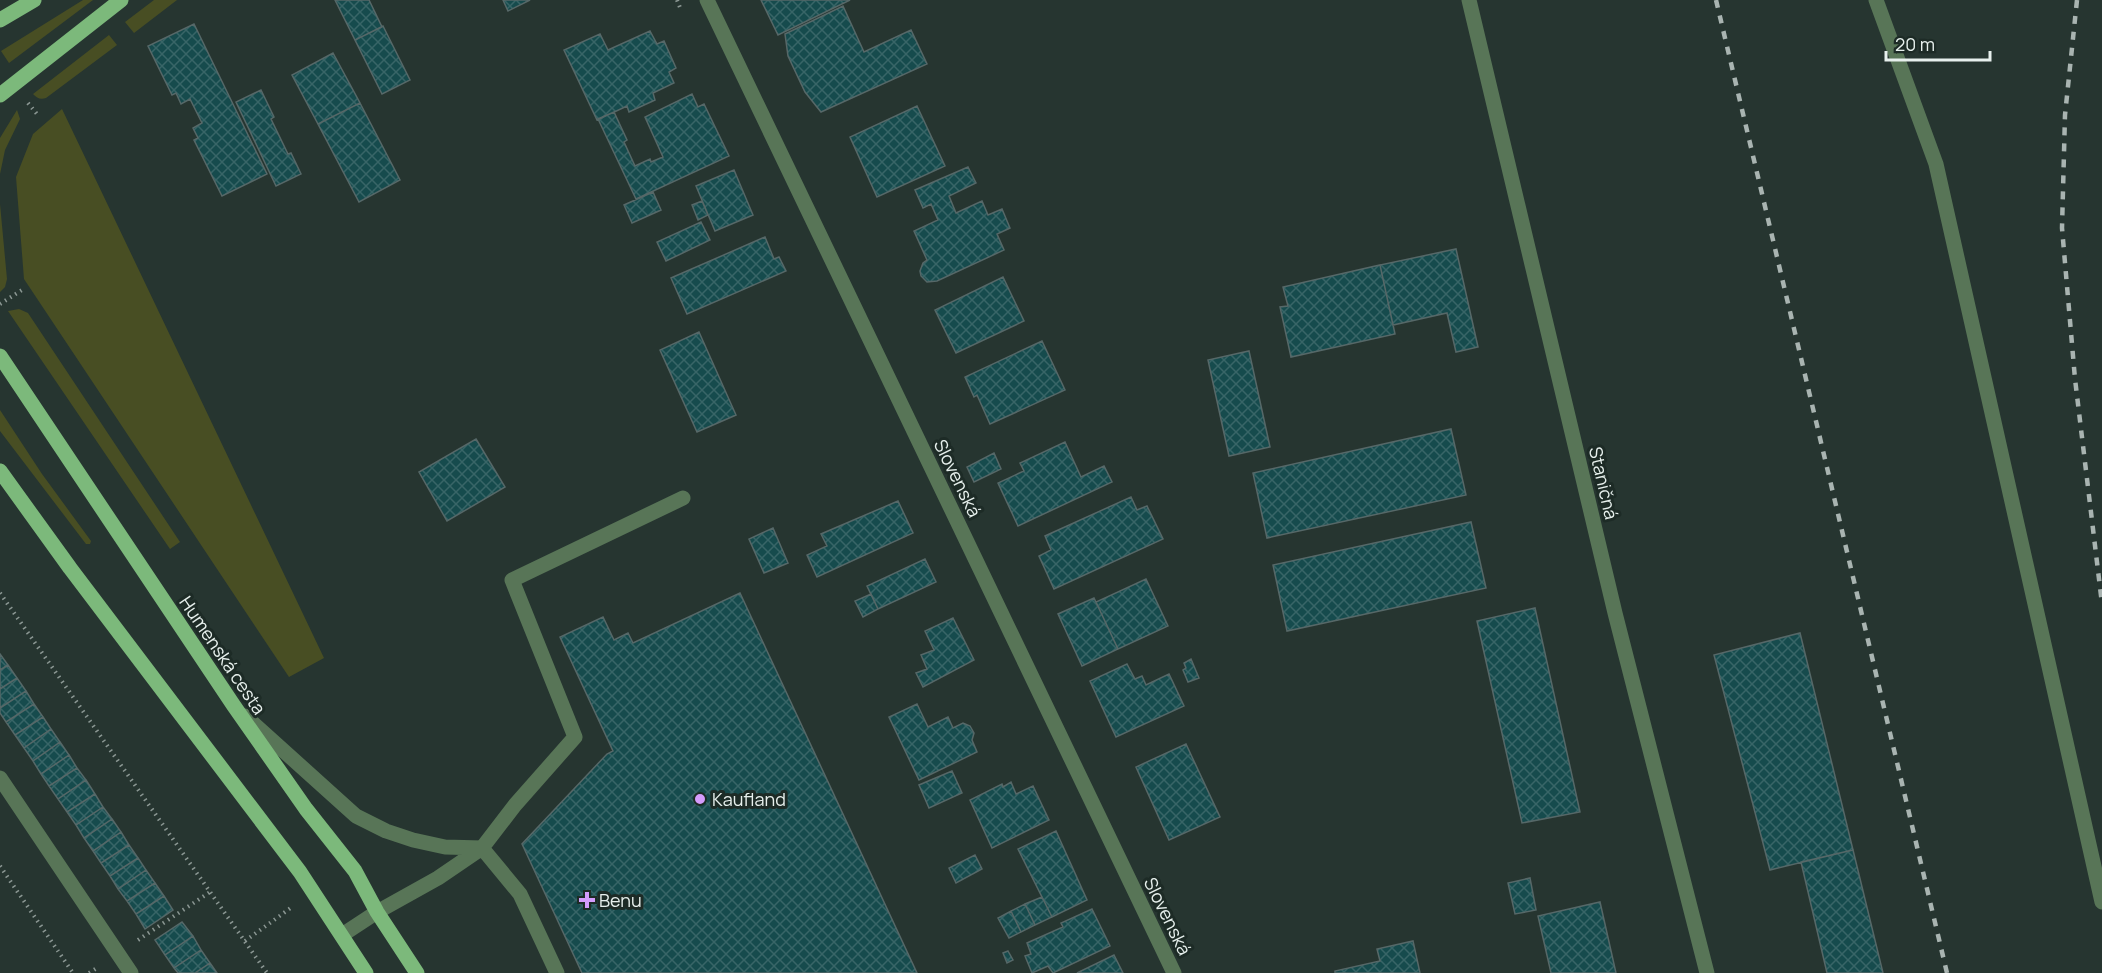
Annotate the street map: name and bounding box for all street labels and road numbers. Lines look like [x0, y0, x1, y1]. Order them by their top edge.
street label: Slovenská [929, 435, 987, 521]
street label: Staničná [1584, 444, 1624, 522]
street label: Humenská cesta [174, 591, 272, 719]
street label: Slovenská [1139, 873, 1197, 959]

